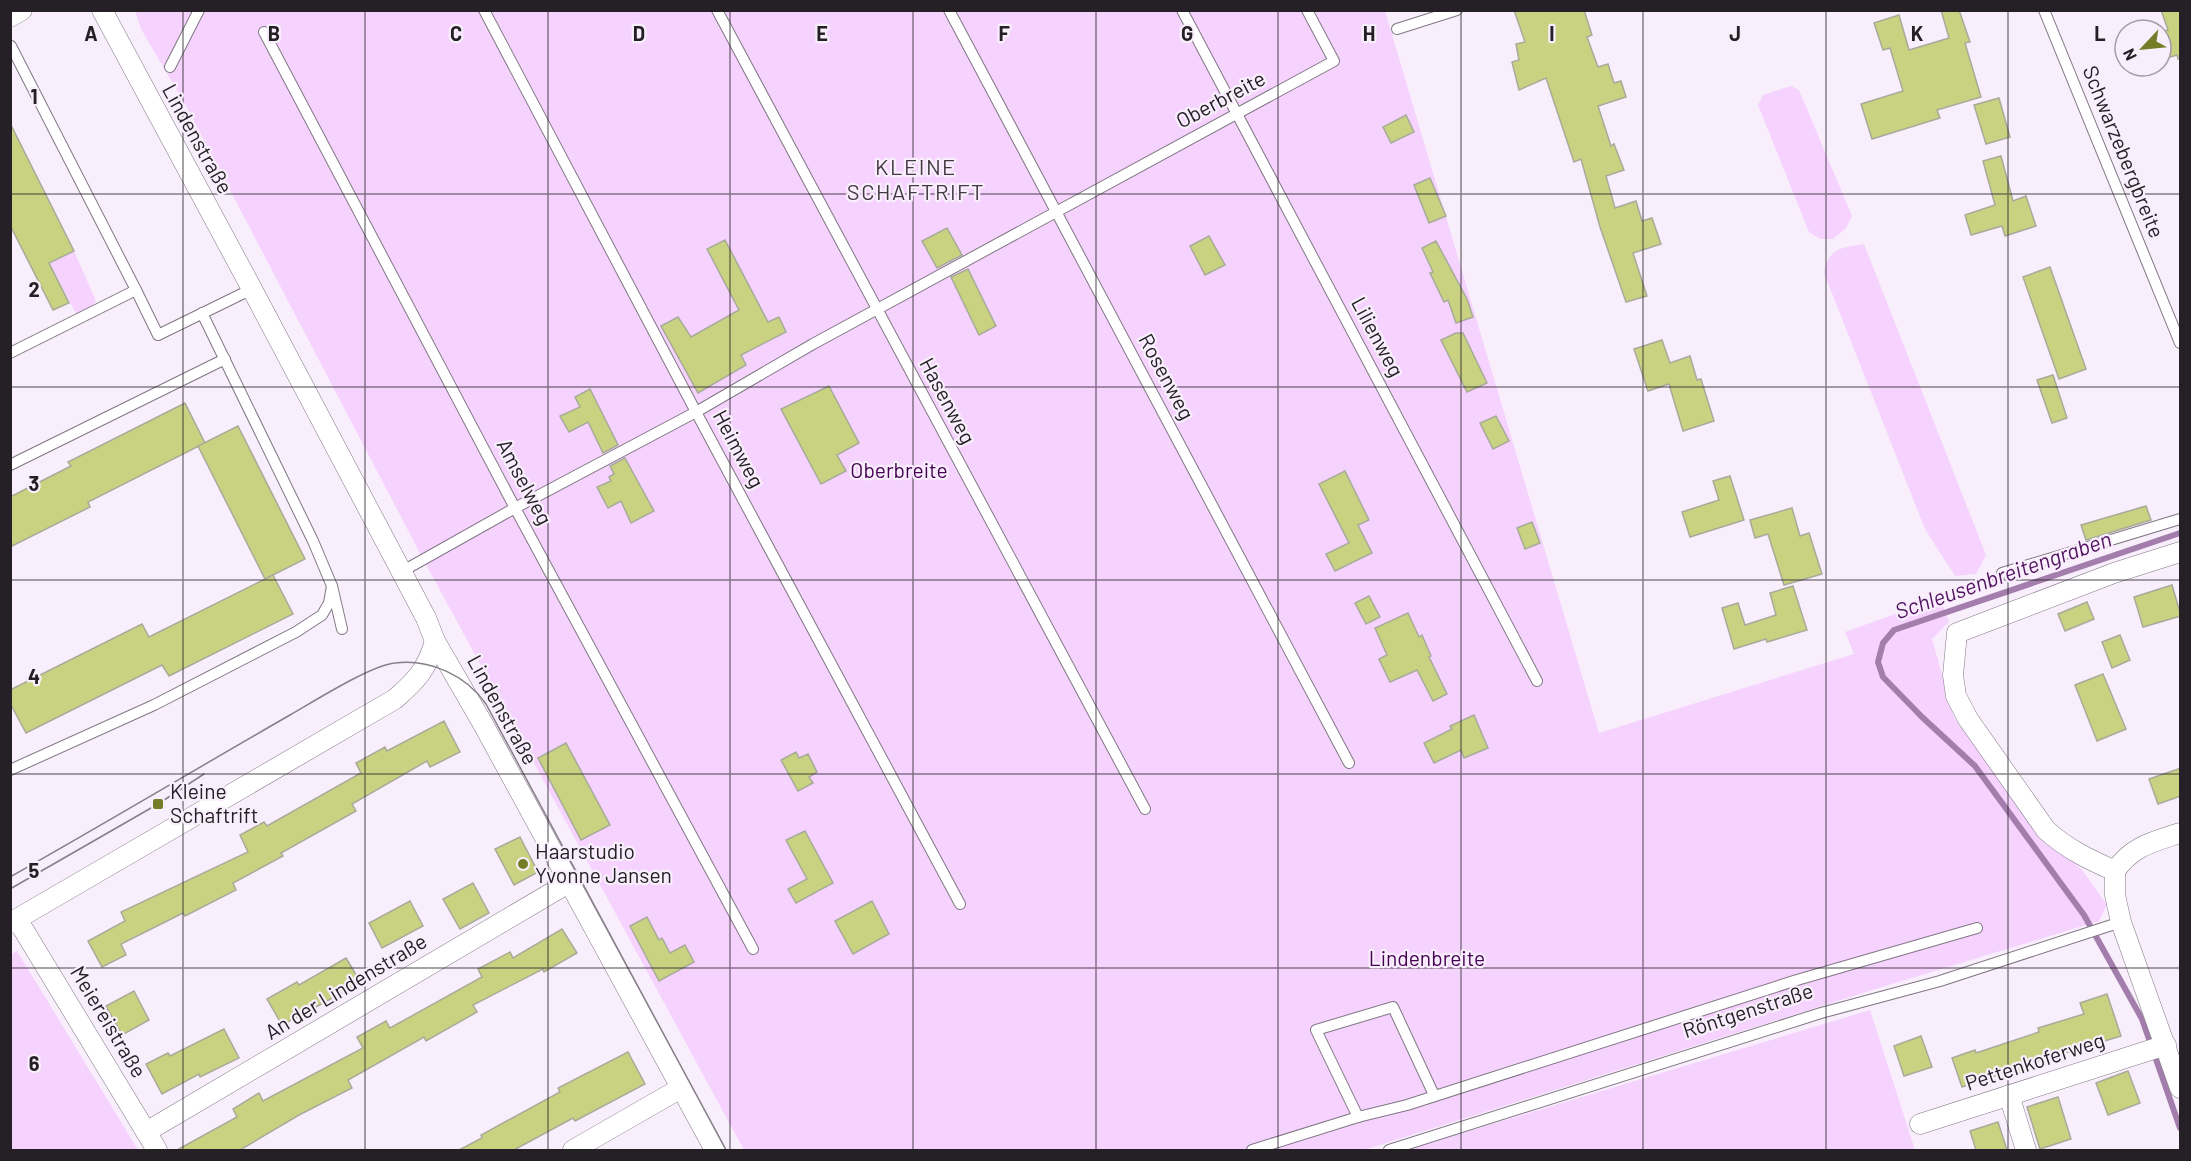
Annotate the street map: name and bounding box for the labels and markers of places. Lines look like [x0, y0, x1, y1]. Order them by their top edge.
place label: Kleine Schaftrift [170, 778, 258, 827]
marker: Kleine Schaftrift [151, 797, 165, 811]
place label: Haarstudio Yvonne Jansen [535, 838, 672, 887]
marker: Haarstudio Yvonne Jansen [516, 857, 530, 871]

